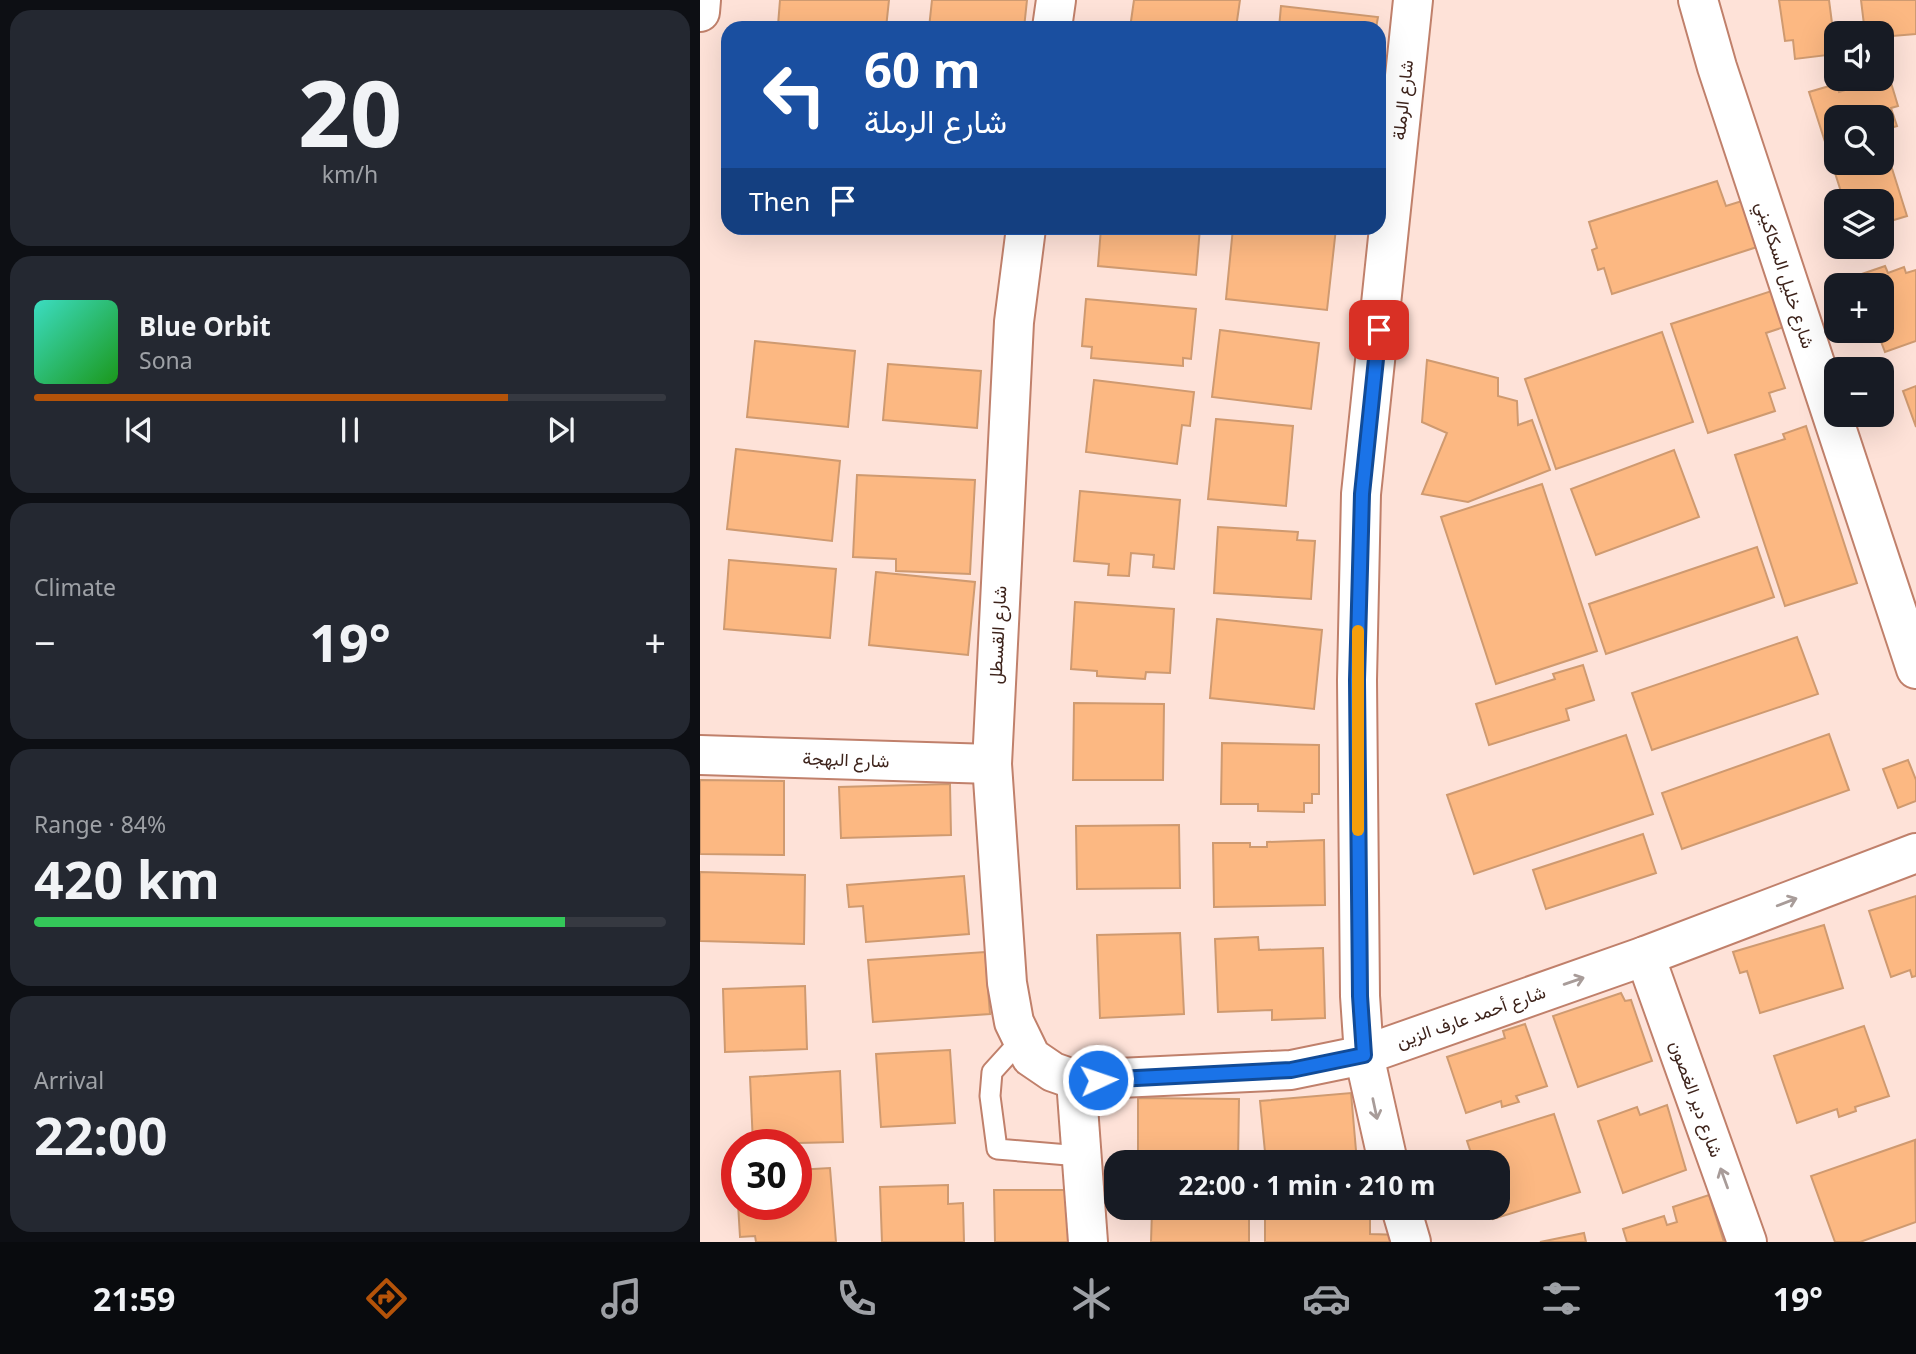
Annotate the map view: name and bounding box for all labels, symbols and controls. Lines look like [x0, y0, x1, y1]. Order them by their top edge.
map controls [1824, 21, 1894, 427]
button: sound [1824, 21, 1894, 91]
text: 60 m [864, 36, 981, 102]
icon: left [749, 49, 840, 140]
text: 20 [298, 50, 402, 174]
street label: شارع الرملة [1386, 59, 1419, 141]
text: شارع الرملة [864, 99, 1007, 142]
button: search [1824, 105, 1894, 175]
text: km/h [322, 158, 378, 190]
icon: arrive [824, 182, 862, 220]
text: Then [749, 183, 810, 219]
button: layers [1824, 189, 1894, 259]
street label: شارع خليل السكاكيني [1747, 198, 1821, 353]
button: + [1824, 273, 1894, 343]
pin [1349, 300, 1409, 360]
text: Blue Orbit [139, 308, 271, 344]
icon: arrive [1360, 311, 1398, 349]
text: Sona [139, 344, 193, 376]
button: − [1824, 357, 1894, 427]
icon: previous [120, 411, 158, 449]
icon: pause [331, 411, 369, 449]
icon: next [542, 411, 580, 449]
text: Climate [34, 571, 116, 603]
street label: شارع القسطل [982, 585, 1013, 685]
text: 19° [309, 606, 391, 677]
text: − [34, 616, 56, 668]
text: + [644, 616, 666, 668]
street label: شارع البهجة [802, 745, 890, 774]
text: Range · 84% [34, 808, 166, 840]
text: 420 km [34, 843, 220, 914]
one-way arrow [1775, 895, 1797, 908]
one-way arrow [1562, 974, 1584, 987]
street label: شارع أحمد عارف الزين [1393, 979, 1549, 1054]
street label: شارع دير الغصون [1664, 1037, 1729, 1161]
position arrow [1061, 1043, 1135, 1117]
text: Arrival [34, 1064, 104, 1096]
one-way arrow [1369, 1097, 1382, 1120]
text: 22:00 [34, 1099, 168, 1170]
speed limit sign: 30 [721, 1129, 812, 1220]
text: 22:00 · 1 min · 210 m [1179, 1167, 1435, 1203]
one-way arrow [1717, 1167, 1729, 1189]
icon: directions [362, 1274, 411, 1323]
icon: music [597, 1274, 646, 1323]
icon: phone [832, 1274, 881, 1323]
icon: climate [1067, 1274, 1116, 1323]
icon: car [1302, 1274, 1351, 1323]
icon: filters [1537, 1274, 1586, 1323]
text: 21:59 [93, 1277, 175, 1320]
text: 19° [1773, 1277, 1823, 1320]

